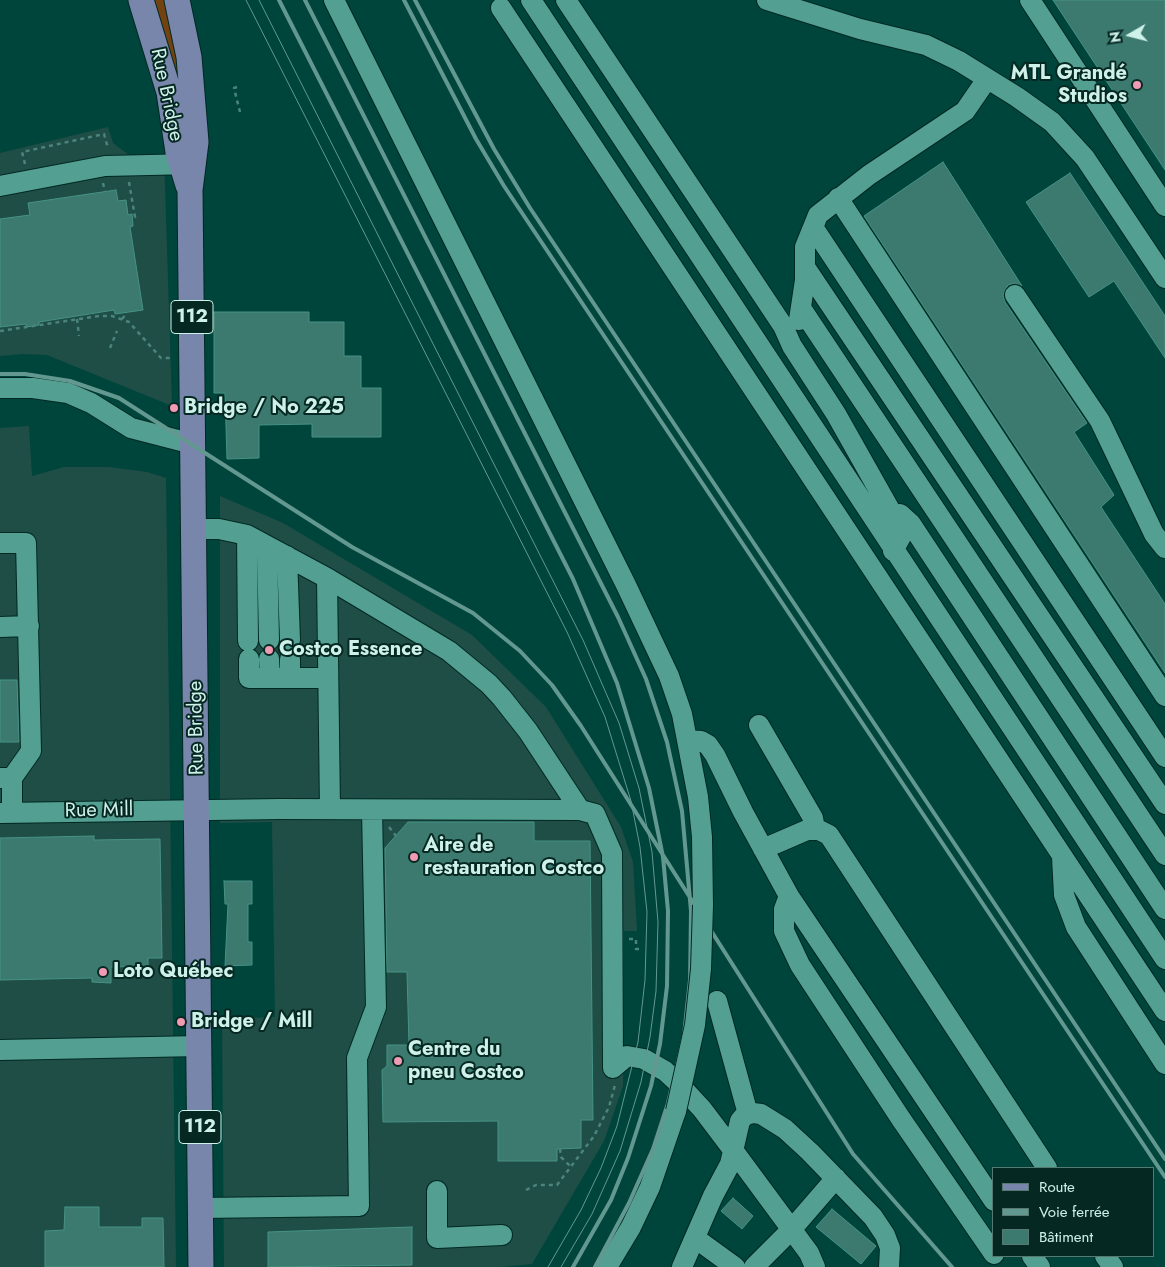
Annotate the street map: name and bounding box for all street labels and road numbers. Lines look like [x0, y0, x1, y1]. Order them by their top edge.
street label: Rue Bridge [144, 46, 188, 144]
road number: 112 [171, 300, 213, 334]
street label: Rue Bridge [184, 681, 210, 775]
street label: Rue Mill [64, 798, 134, 824]
road number: 112 [179, 1110, 221, 1144]

